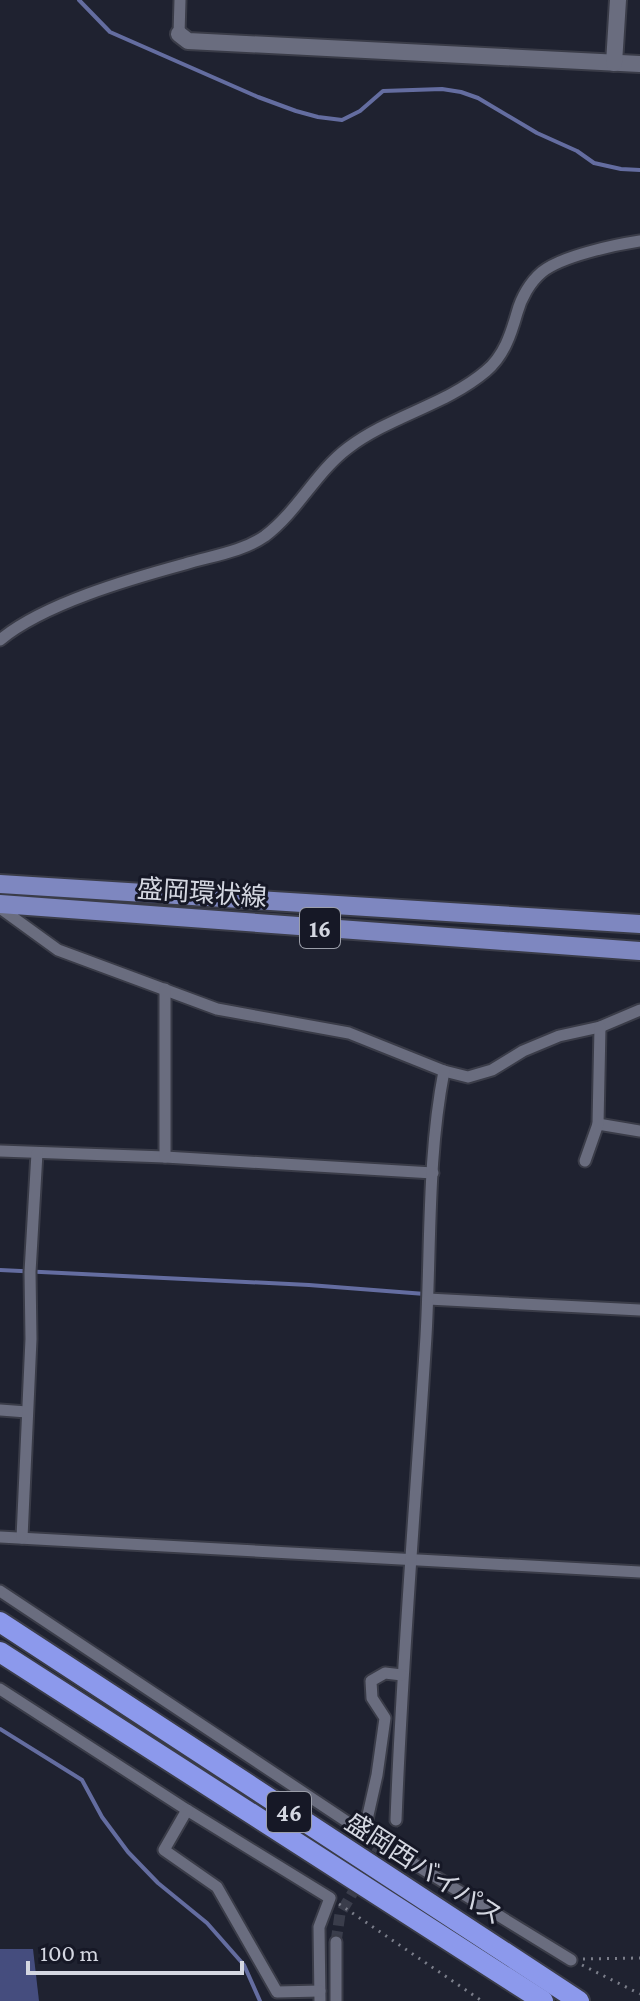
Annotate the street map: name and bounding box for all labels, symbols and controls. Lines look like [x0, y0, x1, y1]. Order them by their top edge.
street label: 盛岡環状線 [136, 874, 268, 912]
road number: 16 [300, 908, 340, 948]
road number: 46 [267, 1792, 311, 1832]
street label: 盛岡西バイパス [340, 1807, 508, 1931]
scale bar [28, 1925, 242, 1975]
text: 100 m [40, 1939, 99, 1966]

